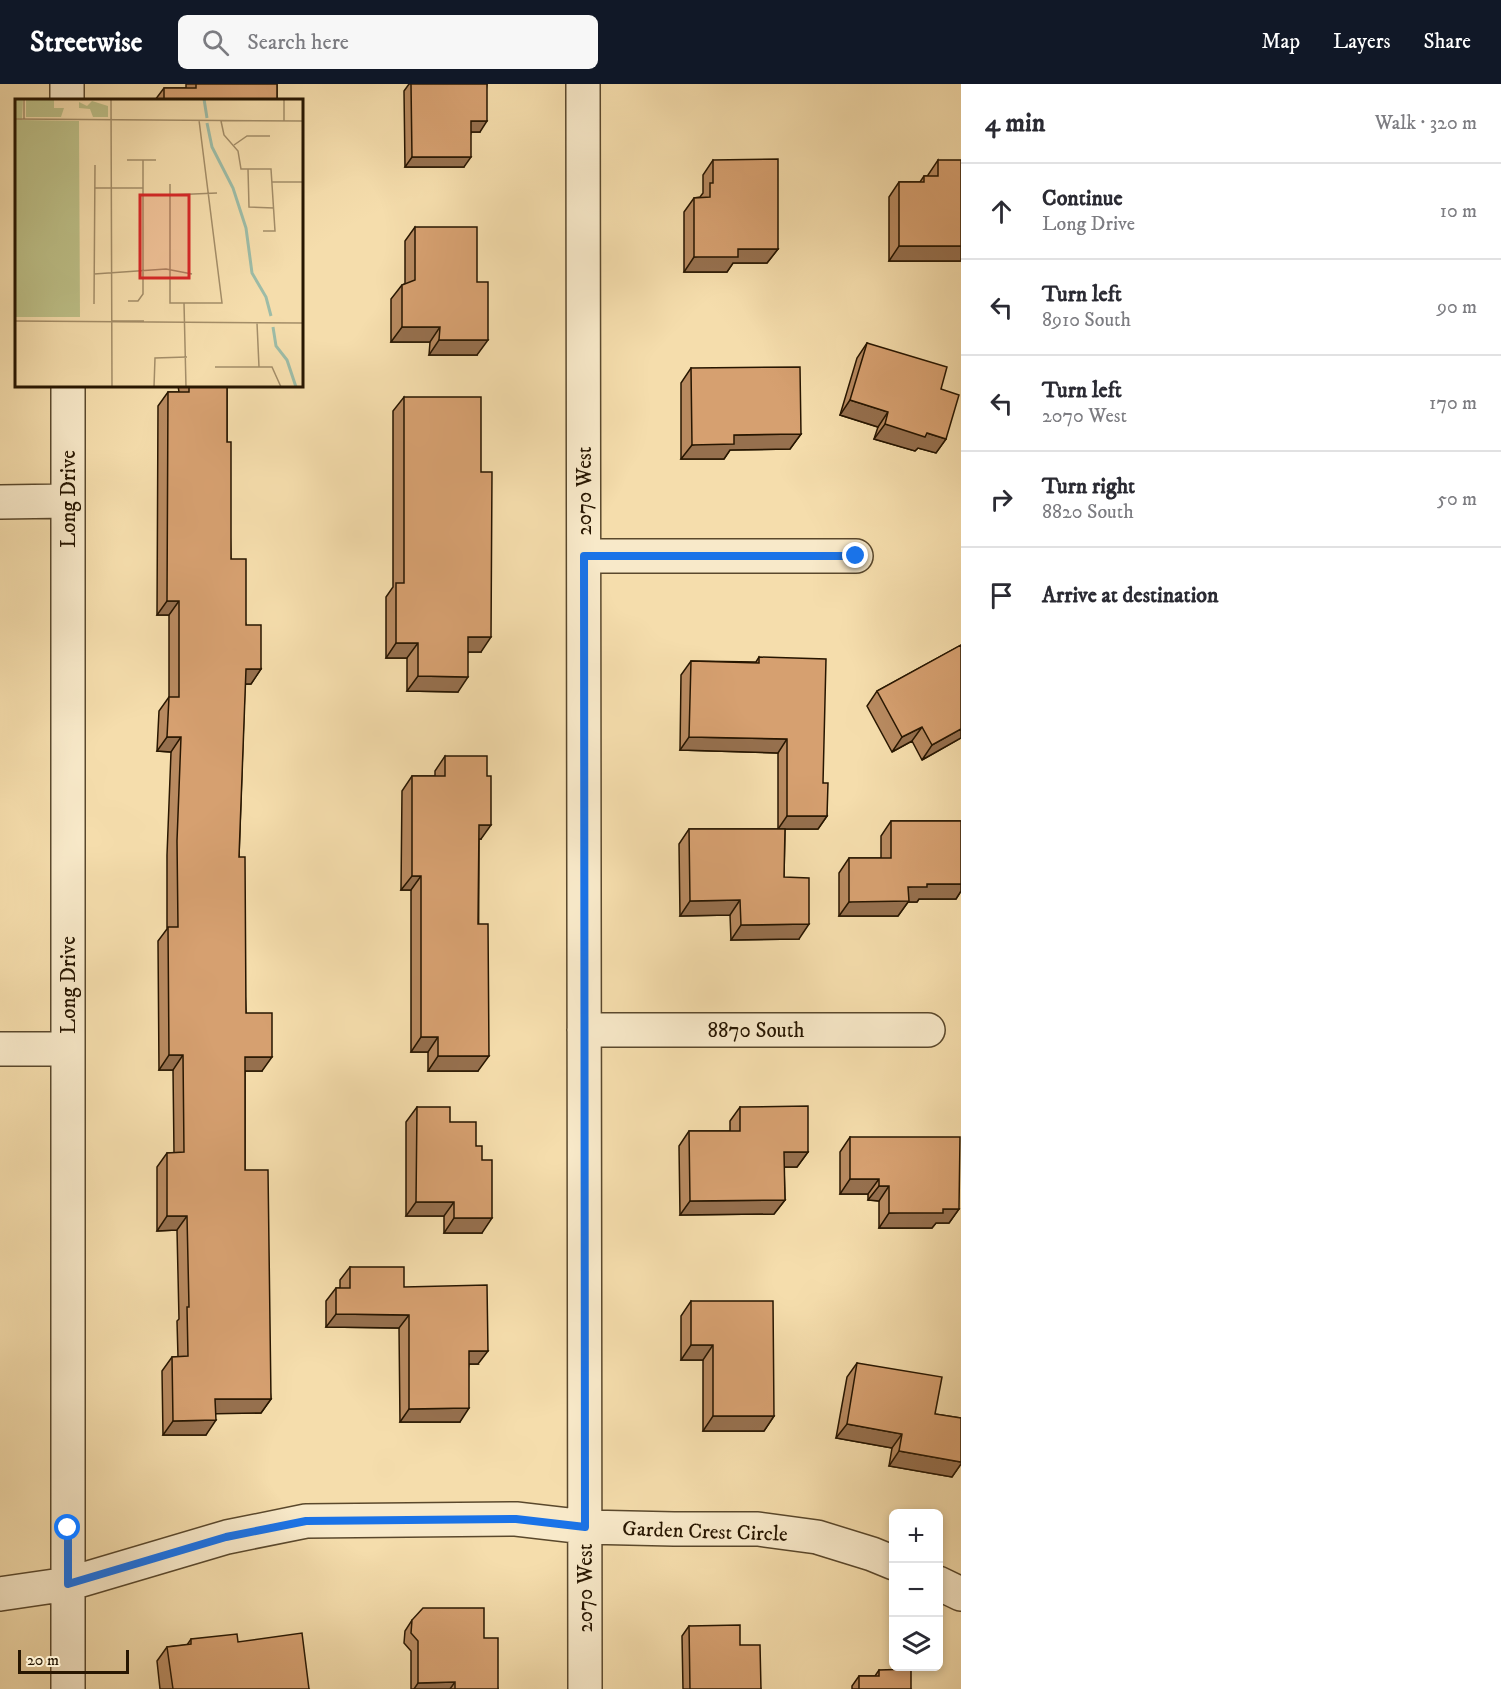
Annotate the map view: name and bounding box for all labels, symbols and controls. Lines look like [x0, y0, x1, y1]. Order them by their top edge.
search box [178, 15, 598, 69]
text: Streetwise [30, 25, 142, 60]
icon: search [199, 26, 232, 59]
text: Search here [247, 29, 349, 56]
text: Map [1261, 29, 1300, 55]
text: Layers [1333, 29, 1391, 55]
text: Share [1424, 29, 1471, 55]
inset map [15, 99, 303, 387]
text: 4 min [985, 107, 1045, 140]
text: Walk · 320 m [1375, 111, 1477, 136]
text: Continue [1042, 185, 1123, 212]
icon: ahead [985, 195, 1018, 228]
text: 10 m [1440, 199, 1477, 224]
text: Long Drive [1042, 212, 1135, 237]
text: Turn left [1042, 281, 1122, 308]
icon: left [985, 291, 1018, 324]
text: 90 m [1437, 295, 1477, 320]
text: 8910 South [1042, 308, 1131, 333]
text: Turn left [1042, 377, 1122, 404]
icon: left [985, 387, 1018, 420]
text: 170 m [1429, 391, 1477, 416]
text: 2070 West [1042, 404, 1127, 429]
street label: 2070 West [572, 446, 598, 536]
street label: Long Drive [56, 450, 82, 548]
text: Turn right [1042, 473, 1135, 500]
icon: right [985, 483, 1018, 516]
text: 50 m [1437, 487, 1477, 512]
text: 8820 South [1042, 500, 1134, 525]
route end [842, 542, 868, 568]
icon: arrive [985, 579, 1018, 612]
text: Arrive at destination [1042, 582, 1219, 609]
street label: Long Drive [56, 936, 82, 1034]
street label: 8870 South [708, 1018, 805, 1044]
map controls [889, 1509, 943, 1671]
button: + [889, 1509, 943, 1563]
route start [54, 1514, 80, 1540]
street label: Garden Crest Circle [622, 1516, 788, 1548]
street label: 2070 West [573, 1543, 599, 1633]
button: − [889, 1563, 943, 1617]
button: layers [889, 1617, 943, 1671]
scale bar [18, 1647, 129, 1674]
text: 20 m [27, 1650, 59, 1670]

